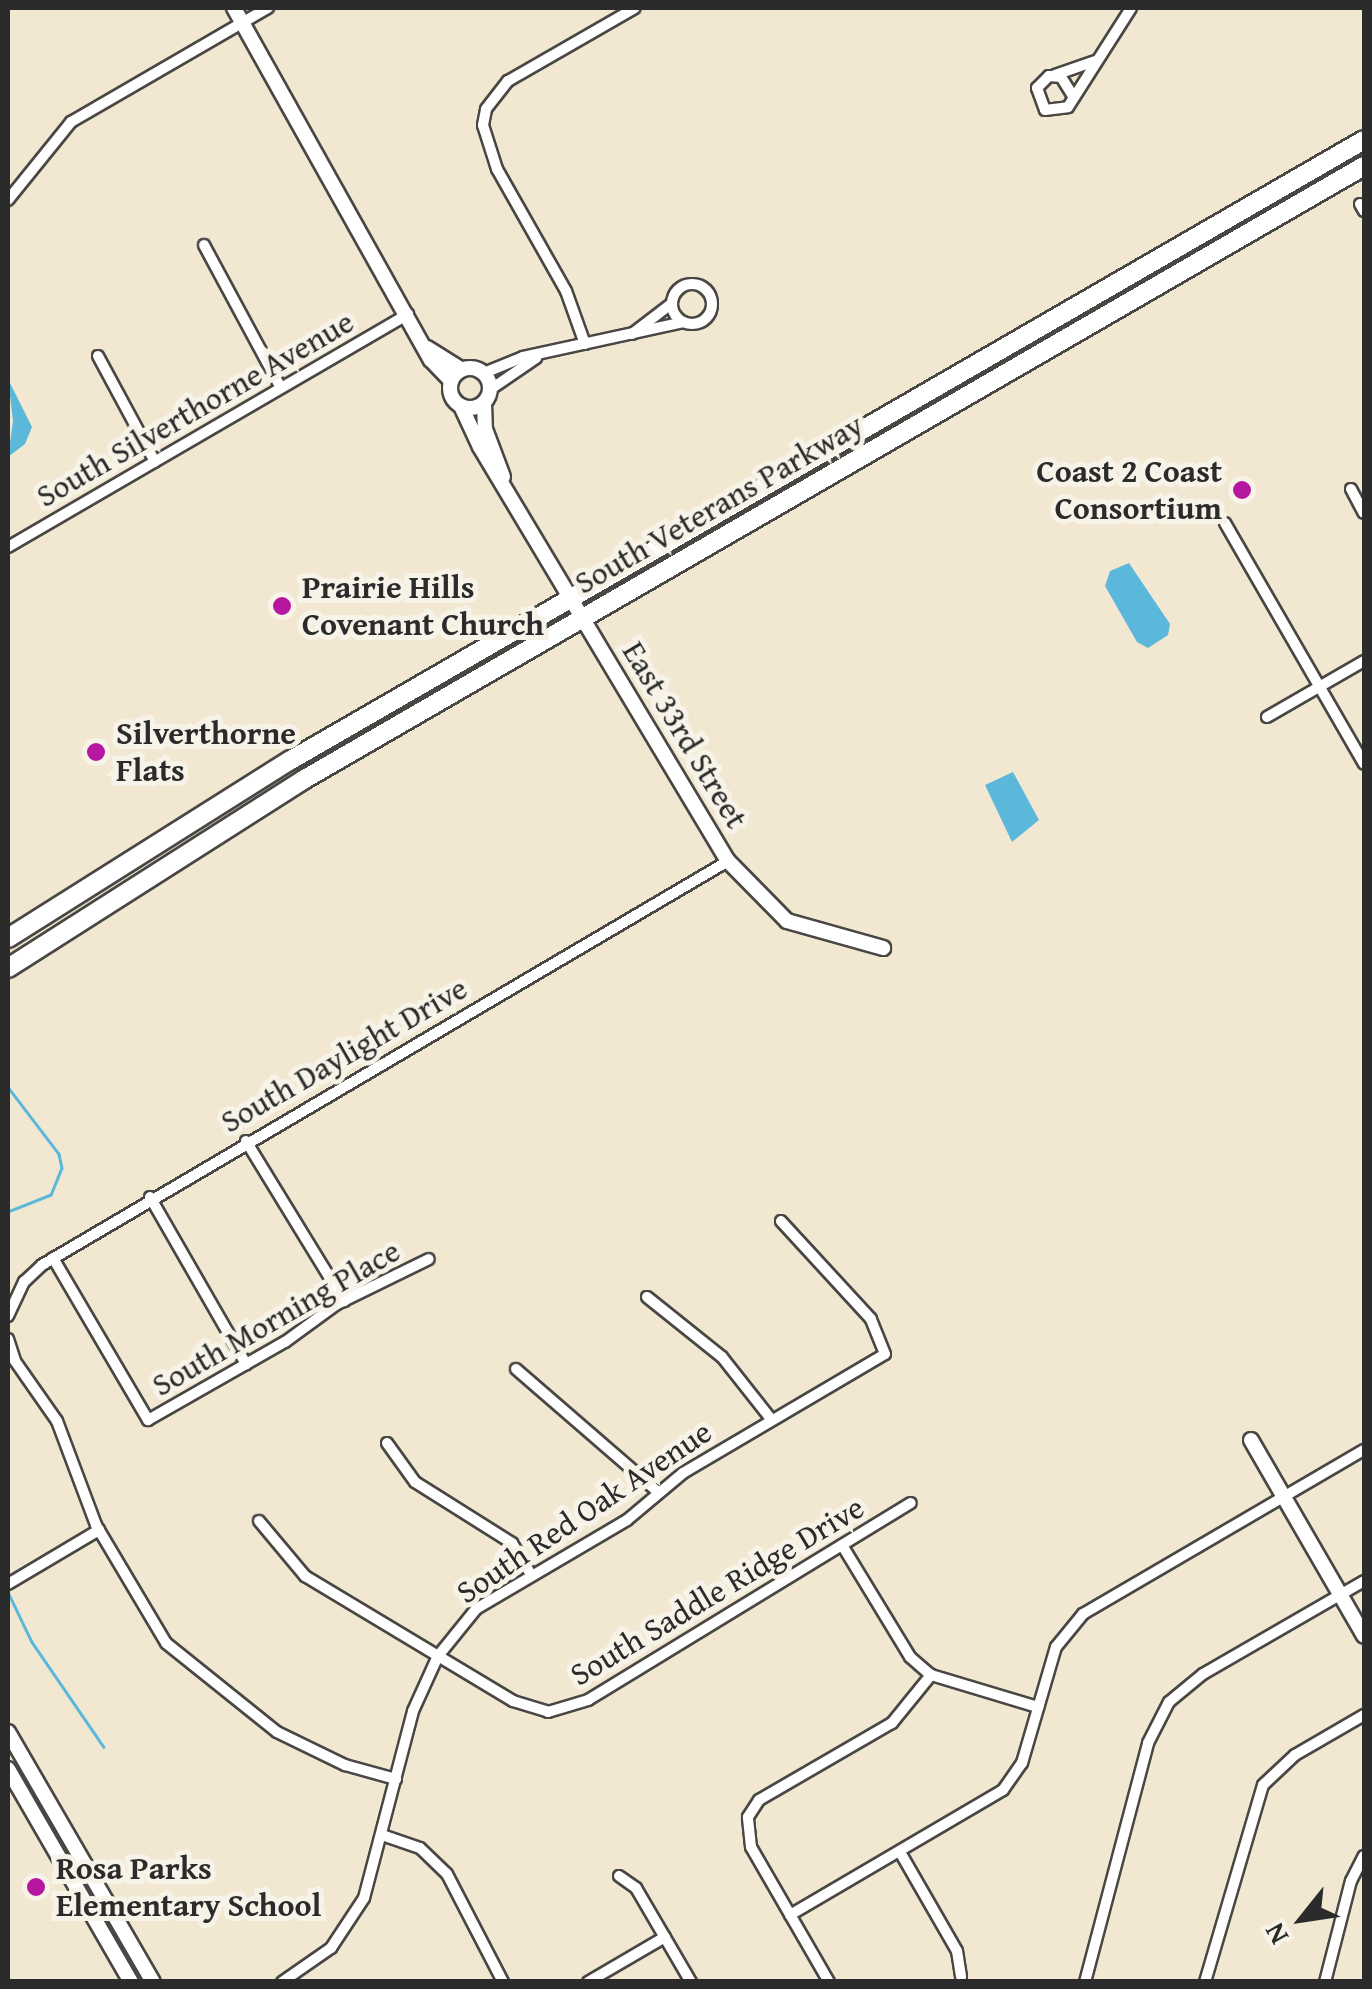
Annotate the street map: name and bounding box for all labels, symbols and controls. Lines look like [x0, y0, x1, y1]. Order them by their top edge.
street label: South Silverthorne Avenue [30, 302, 360, 516]
street label: South Veterans Parkway [568, 406, 870, 602]
place label: Coast 2 Coast Consortium [1037, 453, 1222, 528]
marker: Coast 2 Coast Consortium [1231, 479, 1253, 501]
place label: Prairie Hills Covenant Church [302, 569, 544, 644]
marker: Prairie Hills Covenant Church [271, 595, 293, 617]
street label: East 33rd Street [614, 635, 756, 835]
place label: Silverthorne Flats [116, 715, 296, 790]
marker: Silverthorne Flats [85, 741, 107, 763]
street label: South Daylight Drive [214, 969, 474, 1141]
street label: South Morning Place [145, 1231, 407, 1405]
street label: South Red Oak Avenue [449, 1412, 719, 1612]
street label: South Saddle Ridge Drive [563, 1488, 871, 1694]
place label: Rosa Parks Elementary School [56, 1850, 321, 1925]
north arrow [1252, 1869, 1352, 1969]
marker: Rosa Parks Elementary School [25, 1876, 47, 1898]
text: N [1253, 1916, 1298, 1953]

